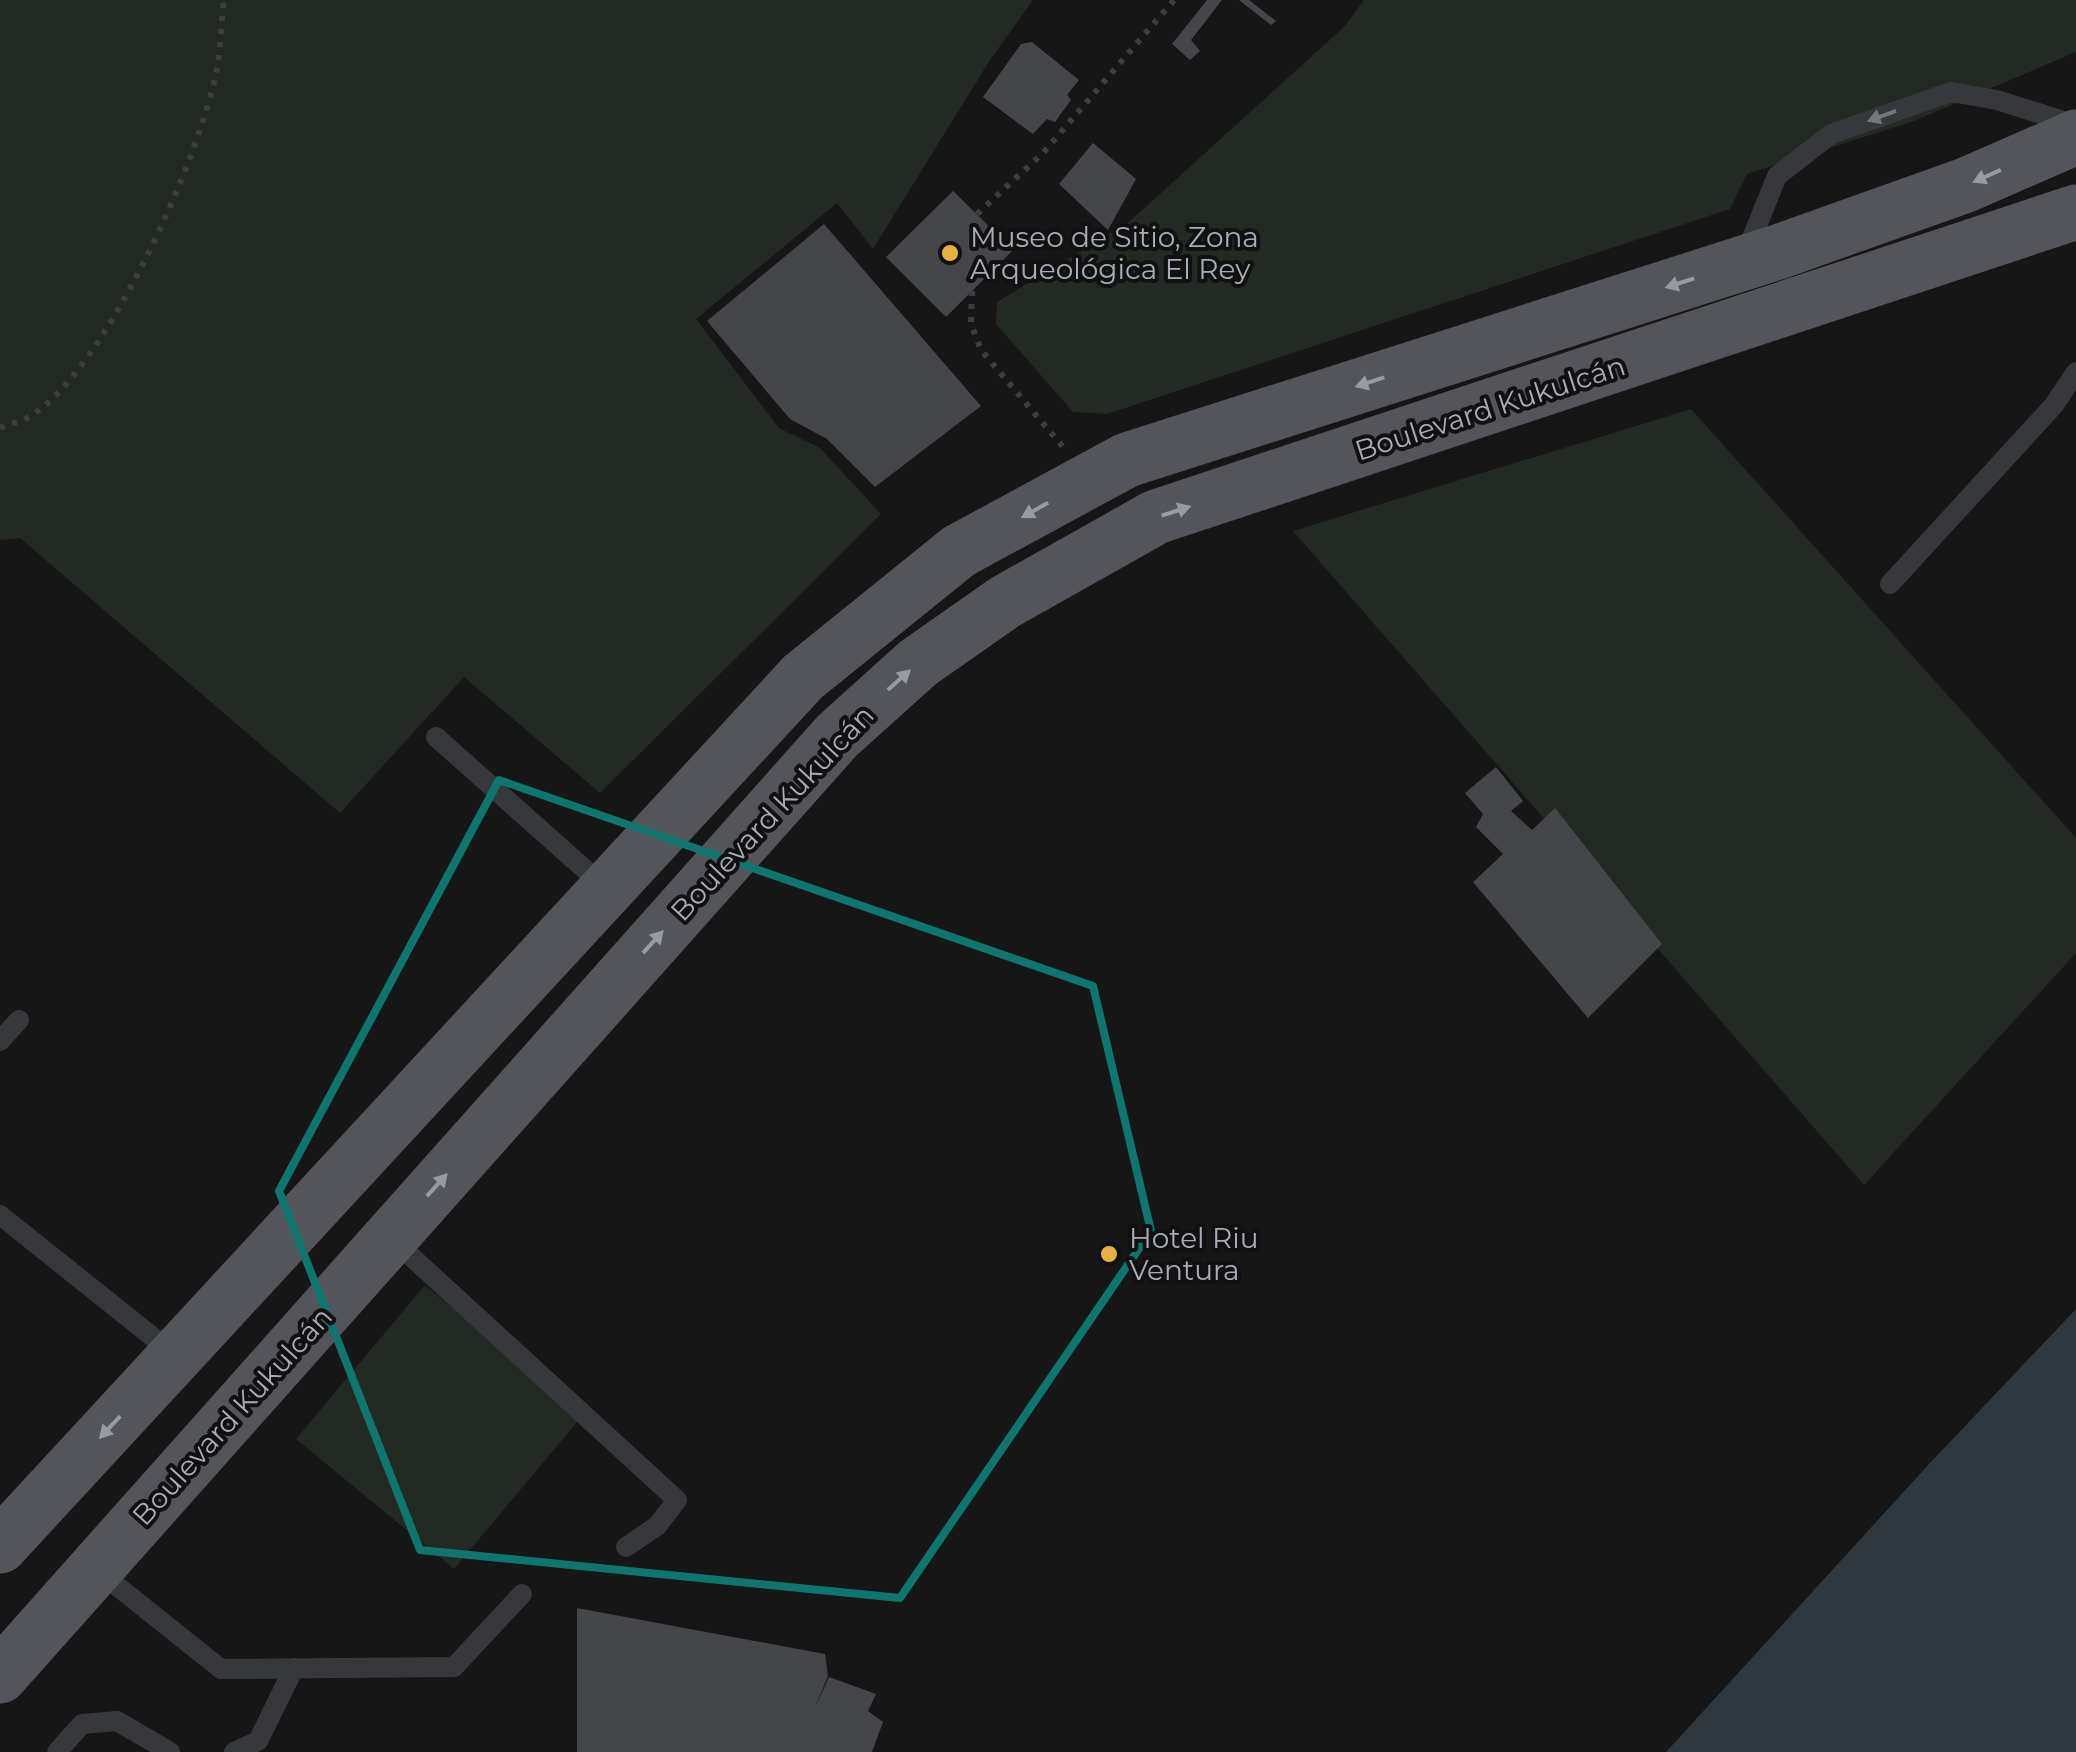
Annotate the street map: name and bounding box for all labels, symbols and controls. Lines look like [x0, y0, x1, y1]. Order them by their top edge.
one-way arrow [1867, 109, 1897, 124]
one-way arrow [1972, 168, 2002, 184]
place label: Museo de Sitio, Zona Arqueológica El Rey [970, 220, 1259, 286]
marker: Museo de Sitio, Zona Arqueológica El Rey [939, 242, 961, 264]
one-way arrow [1665, 277, 1695, 292]
street label: Boulevard Kukulcán [1351, 348, 1629, 468]
one-way arrow [1355, 376, 1385, 391]
one-way arrow [1021, 501, 1050, 518]
one-way arrow [1161, 503, 1191, 518]
one-way arrow [886, 669, 911, 691]
street label: Boulevard Kukulcán [663, 698, 881, 928]
one-way arrow [642, 930, 664, 955]
one-way arrow [426, 1173, 448, 1198]
place label: Hotel Riu Ventura [1129, 1221, 1259, 1287]
marker: Hotel Riu Ventura [1098, 1243, 1120, 1265]
street label: Boulevard Kukulcán [125, 1300, 339, 1532]
one-way arrow [99, 1415, 122, 1439]

